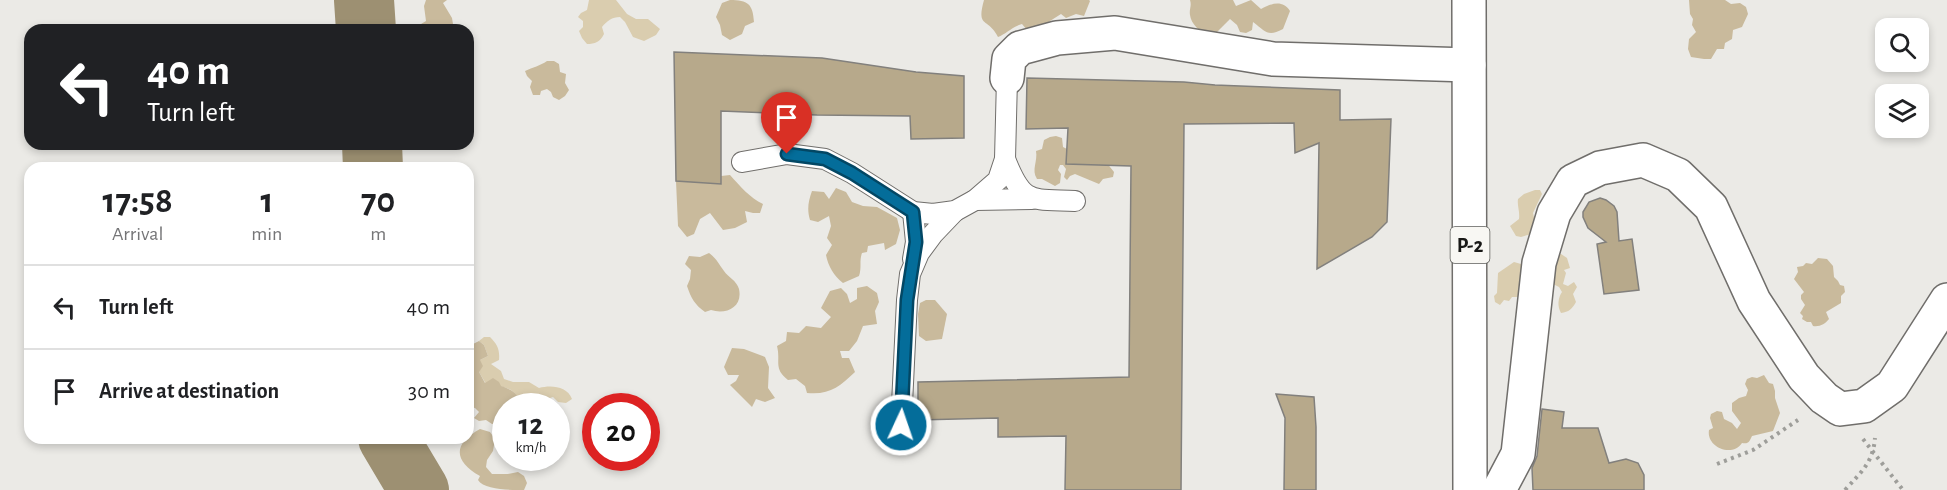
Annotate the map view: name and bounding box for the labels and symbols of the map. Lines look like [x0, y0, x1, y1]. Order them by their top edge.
pin [761, 92, 812, 154]
road number: P-2 [1450, 227, 1490, 263]
speed limit sign: 20 [582, 393, 660, 471]
position arrow [869, 393, 933, 457]

